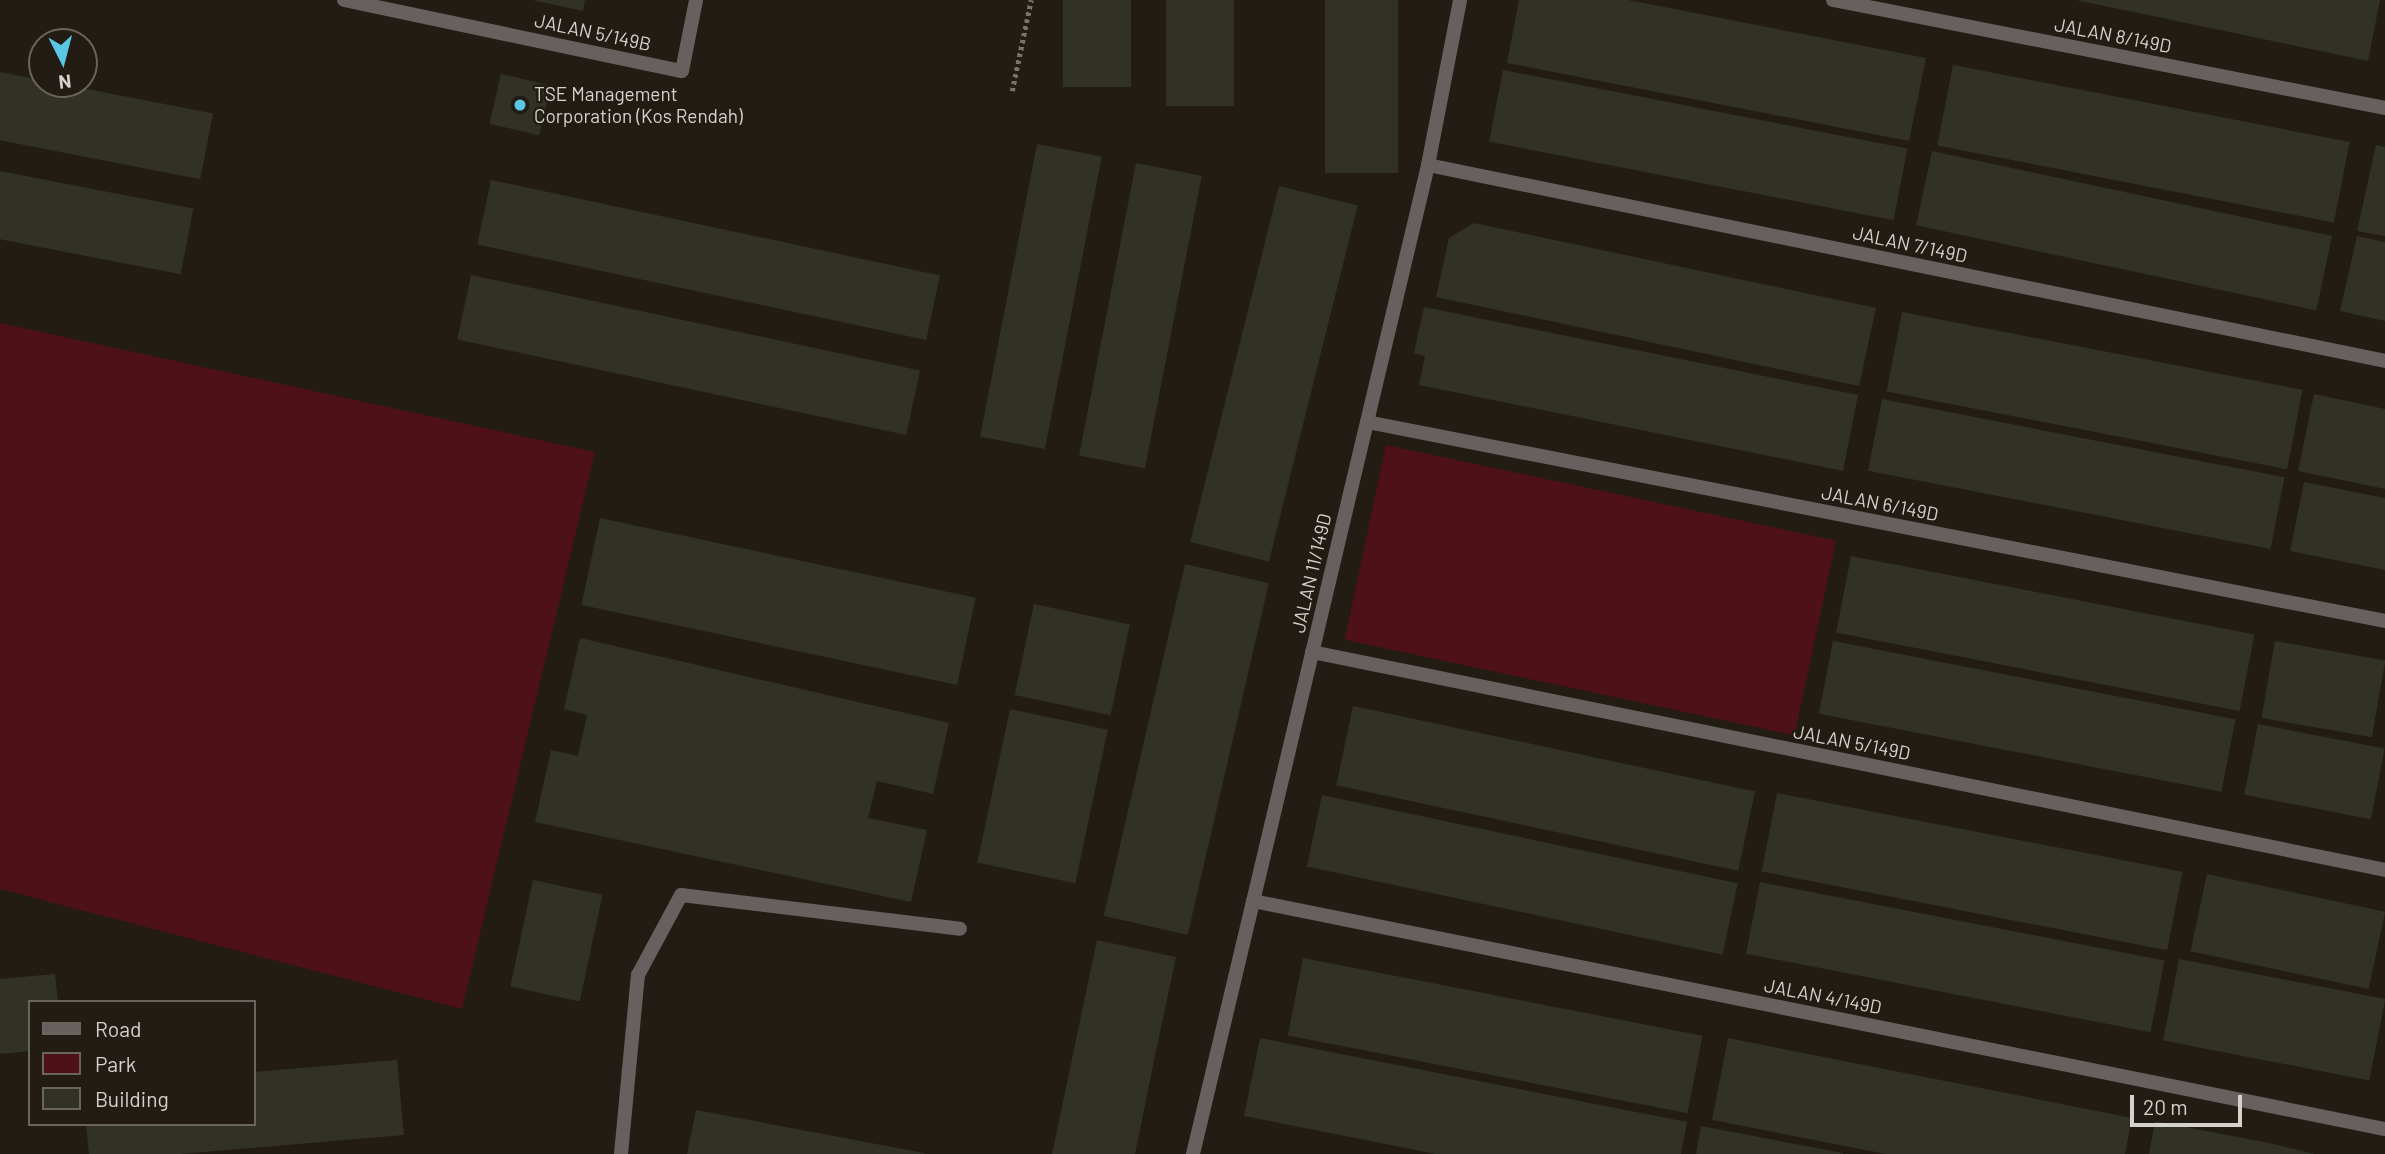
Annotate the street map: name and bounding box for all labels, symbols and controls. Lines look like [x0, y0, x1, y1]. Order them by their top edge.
street label: JALAN 5/149B [533, 9, 653, 55]
street label: JALAN 8/149D [2053, 13, 2173, 57]
north arrow [28, 28, 98, 98]
text: N [58, 70, 73, 94]
place label: TSE Management Corporation (Kos Rendah) [534, 83, 743, 127]
marker: TSE Management Corporation (Kos Rendah) [512, 97, 528, 113]
street label: JALAN 7/149D [1851, 221, 1969, 267]
street label: JALAN 6/149D [1820, 481, 1940, 525]
street label: JALAN 11/149D [1286, 511, 1336, 635]
street label: JALAN 5/149D [1792, 720, 1912, 764]
street label: JALAN 4/149D [1762, 973, 1884, 1019]
legend [28, 1000, 256, 1126]
text: Road [95, 1016, 141, 1041]
text: Park [95, 1051, 136, 1076]
scale bar [2133, 1080, 2245, 1124]
text: Building [95, 1086, 169, 1111]
text: 20 m [2143, 1094, 2188, 1119]

